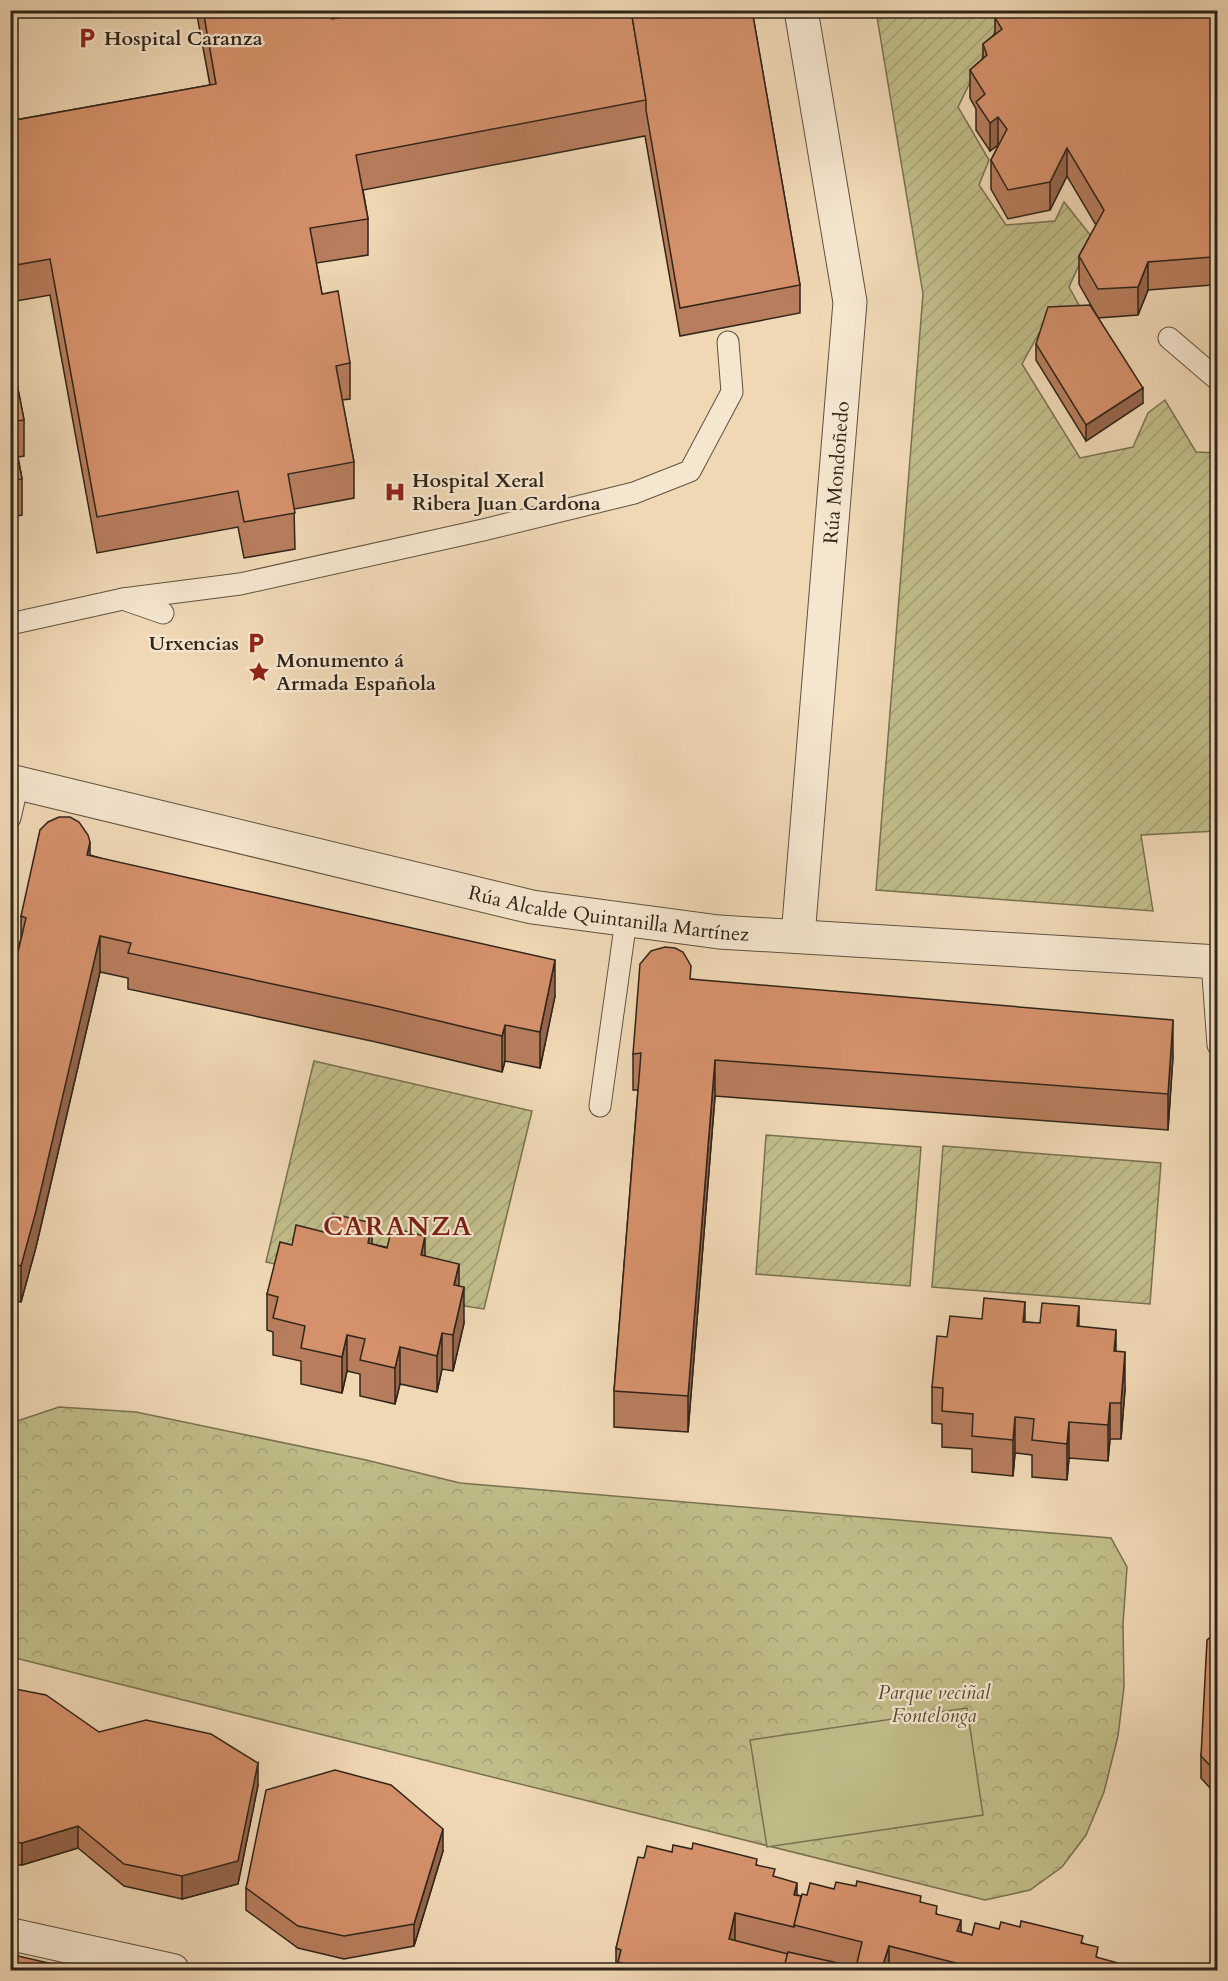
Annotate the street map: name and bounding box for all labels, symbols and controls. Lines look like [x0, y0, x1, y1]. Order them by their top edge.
place label: Hospital Caranza [104, 25, 263, 52]
parking icon: Hospital Caranza [75, 26, 99, 50]
street label: Rúa Mondoñedo [817, 400, 856, 545]
place label: Hospital Xeral Ribera Juan Cardona [412, 467, 601, 517]
hospital icon: Hospital Xeral Ribera Juan Cardona [383, 480, 407, 504]
place label: Urxencias [149, 630, 239, 657]
parking icon: Urxencias [244, 631, 268, 655]
place label: Monumento á Armada Española [276, 647, 436, 697]
place icon: Monumento á Armada Española [247, 660, 271, 684]
street label: Rúa Alcalde Quintanilla Martínez [466, 879, 750, 948]
district label: CARANZA [323, 1209, 473, 1244]
park label: Parque veciñal Fontelonga [878, 1679, 991, 1729]

